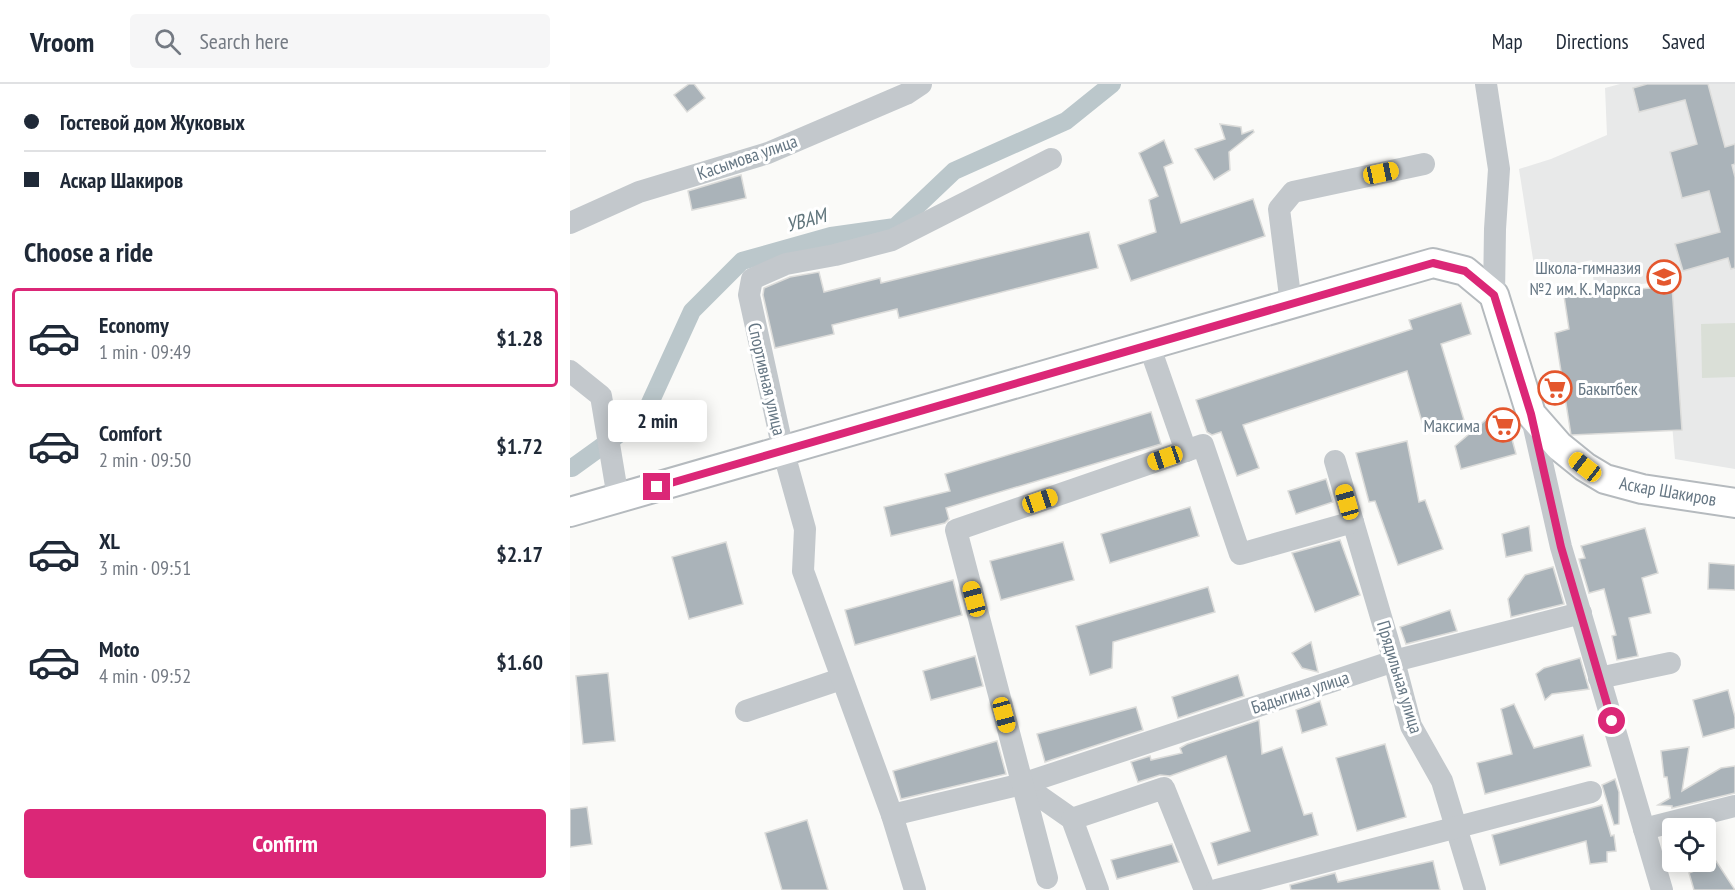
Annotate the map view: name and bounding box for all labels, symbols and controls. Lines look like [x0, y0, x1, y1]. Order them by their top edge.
search box [130, 14, 550, 68]
text: Vroom [30, 23, 94, 60]
icon: search [151, 25, 184, 58]
text: Search here [199, 27, 289, 55]
text: Map [1492, 28, 1523, 55]
text: Directions [1556, 28, 1629, 55]
text: Saved [1662, 28, 1705, 55]
text: Гостевой дом Жуковых [60, 108, 245, 136]
street label: Касымова улица [694, 129, 800, 185]
car [1362, 160, 1400, 186]
text: Аскар Шакиров [60, 166, 183, 194]
water label: УВАМ [783, 202, 831, 238]
text: Choose a ride [24, 235, 153, 269]
place label: Школа-гимназия №2 им. К. Маркса [1529, 256, 1641, 300]
school or university icon: Школа-гимназия №2 им. К. Маркса [1646, 259, 1682, 295]
icon: car [27, 311, 81, 365]
text: Economy [99, 311, 169, 339]
street label: Спортивная улица [743, 320, 791, 438]
text: $1.28 [496, 324, 543, 352]
text: 1 min · 09:49 [99, 339, 191, 365]
supermarket icon: Бакытбек [1537, 370, 1573, 406]
place label: Бакытбек [1578, 377, 1638, 400]
callout: 2 min [608, 400, 706, 442]
supermarket icon: Максима [1485, 407, 1521, 443]
text: 2 min [637, 408, 678, 434]
place label: Максима [1424, 414, 1480, 437]
icon: car [27, 419, 81, 473]
text: Comfort [99, 419, 162, 447]
text: $1.72 [496, 432, 543, 460]
car [1145, 444, 1185, 472]
text: 2 min · 09:50 [99, 447, 191, 473]
car [1565, 449, 1605, 485]
street label: Аскар Шакиров [1618, 471, 1718, 511]
route end [643, 473, 670, 500]
car [1333, 482, 1361, 522]
car [1020, 487, 1060, 515]
icon: car [27, 527, 81, 581]
text: XL [99, 527, 120, 555]
text: $2.17 [496, 540, 543, 568]
text: 3 min · 09:51 [99, 555, 191, 581]
car [961, 579, 987, 619]
street label: Прядильная улица [1372, 618, 1428, 736]
icon: car [27, 635, 81, 689]
text: Moto [99, 635, 140, 663]
text: $1.60 [496, 648, 543, 676]
text: 4 min · 09:52 [99, 663, 191, 689]
street label: Бадыгина улица [1248, 665, 1352, 719]
car [991, 695, 1017, 735]
route start [1598, 707, 1625, 734]
button: Confirm [24, 809, 546, 878]
map controls [1662, 818, 1716, 872]
button: locate [1662, 818, 1716, 872]

